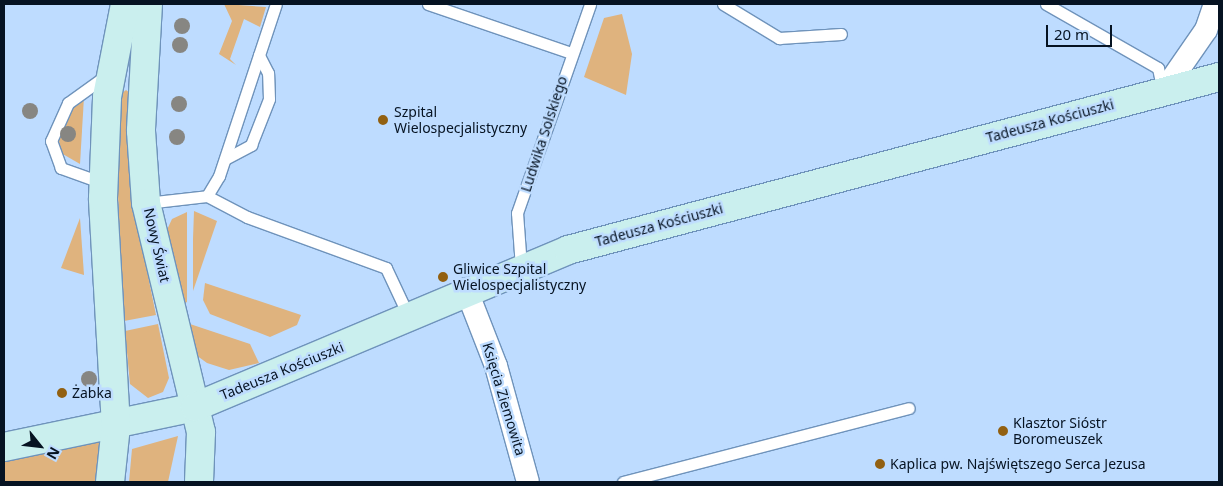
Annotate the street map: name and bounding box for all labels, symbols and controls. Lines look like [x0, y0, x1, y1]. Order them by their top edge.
scale bar [1048, 15, 1114, 47]
text: 20 m [1054, 24, 1089, 44]
street label: Ludwika Solskiego [517, 74, 571, 194]
street label: Tadeusza Kościuszki [984, 96, 1116, 146]
place label: Szpital Wielospecjalistyczny [394, 104, 527, 136]
marker: Szpital Wielospecjalistyczny [376, 113, 390, 127]
street label: Tadeusza Kościuszki [593, 200, 725, 250]
street label: Nowy Świat [140, 206, 174, 284]
place label: Gliwice Szpital Wielospecjalistyczny [453, 261, 586, 294]
marker: Gliwice Szpital Wielospecjalistyczny [437, 271, 449, 283]
street label: Tadeusza Kościuszki [218, 339, 346, 403]
street label: Księcia Ziemowita [479, 341, 529, 457]
place label: Żabka [72, 385, 112, 401]
marker: Żabka [56, 387, 68, 399]
place label: Klasztor Sióstr Boromeuszek [1013, 415, 1107, 448]
north arrow [15, 421, 65, 471]
marker: Klasztor Sióstr Boromeuszek [997, 425, 1009, 437]
text: N [42, 444, 65, 463]
place label: Kaplica pw. Najświętszego Serca Jezusa [890, 456, 1146, 472]
marker: Kaplica pw. Najświętszego Serca Jezusa [874, 458, 886, 470]

